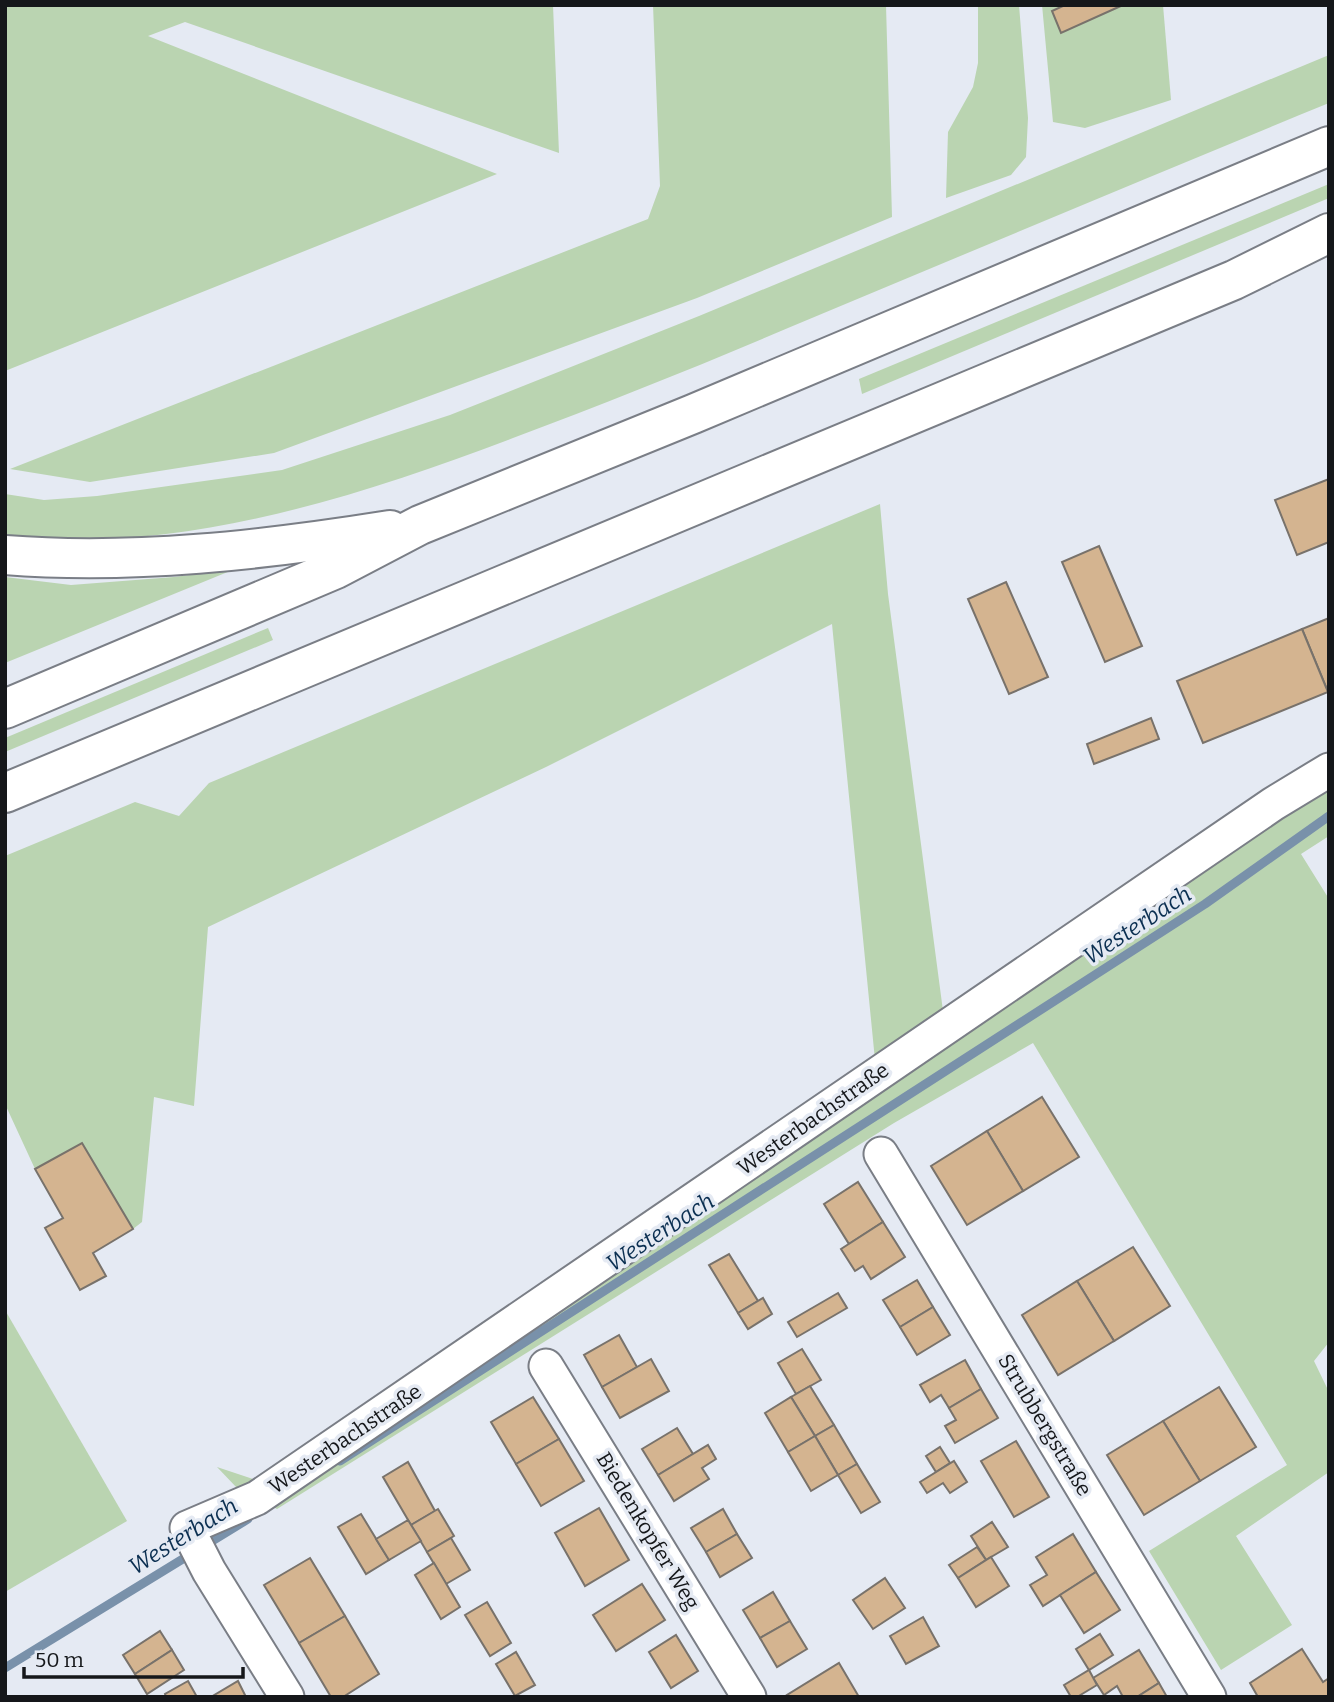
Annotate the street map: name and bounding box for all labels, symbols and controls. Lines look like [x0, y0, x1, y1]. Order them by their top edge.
water label: Westerbach [1078, 880, 1196, 970]
street label: Westerbachstraße [732, 1057, 894, 1181]
water label: Westerbach [601, 1187, 719, 1277]
street label: Strubbergstraße [992, 1349, 1098, 1501]
street label: Westerbachstraße [264, 1378, 426, 1500]
street label: Biedenkopfer Weg [591, 1448, 705, 1615]
water label: Westerbach [123, 1491, 243, 1581]
scale bar [24, 1636, 243, 1680]
text: 50 m [35, 1647, 84, 1673]

